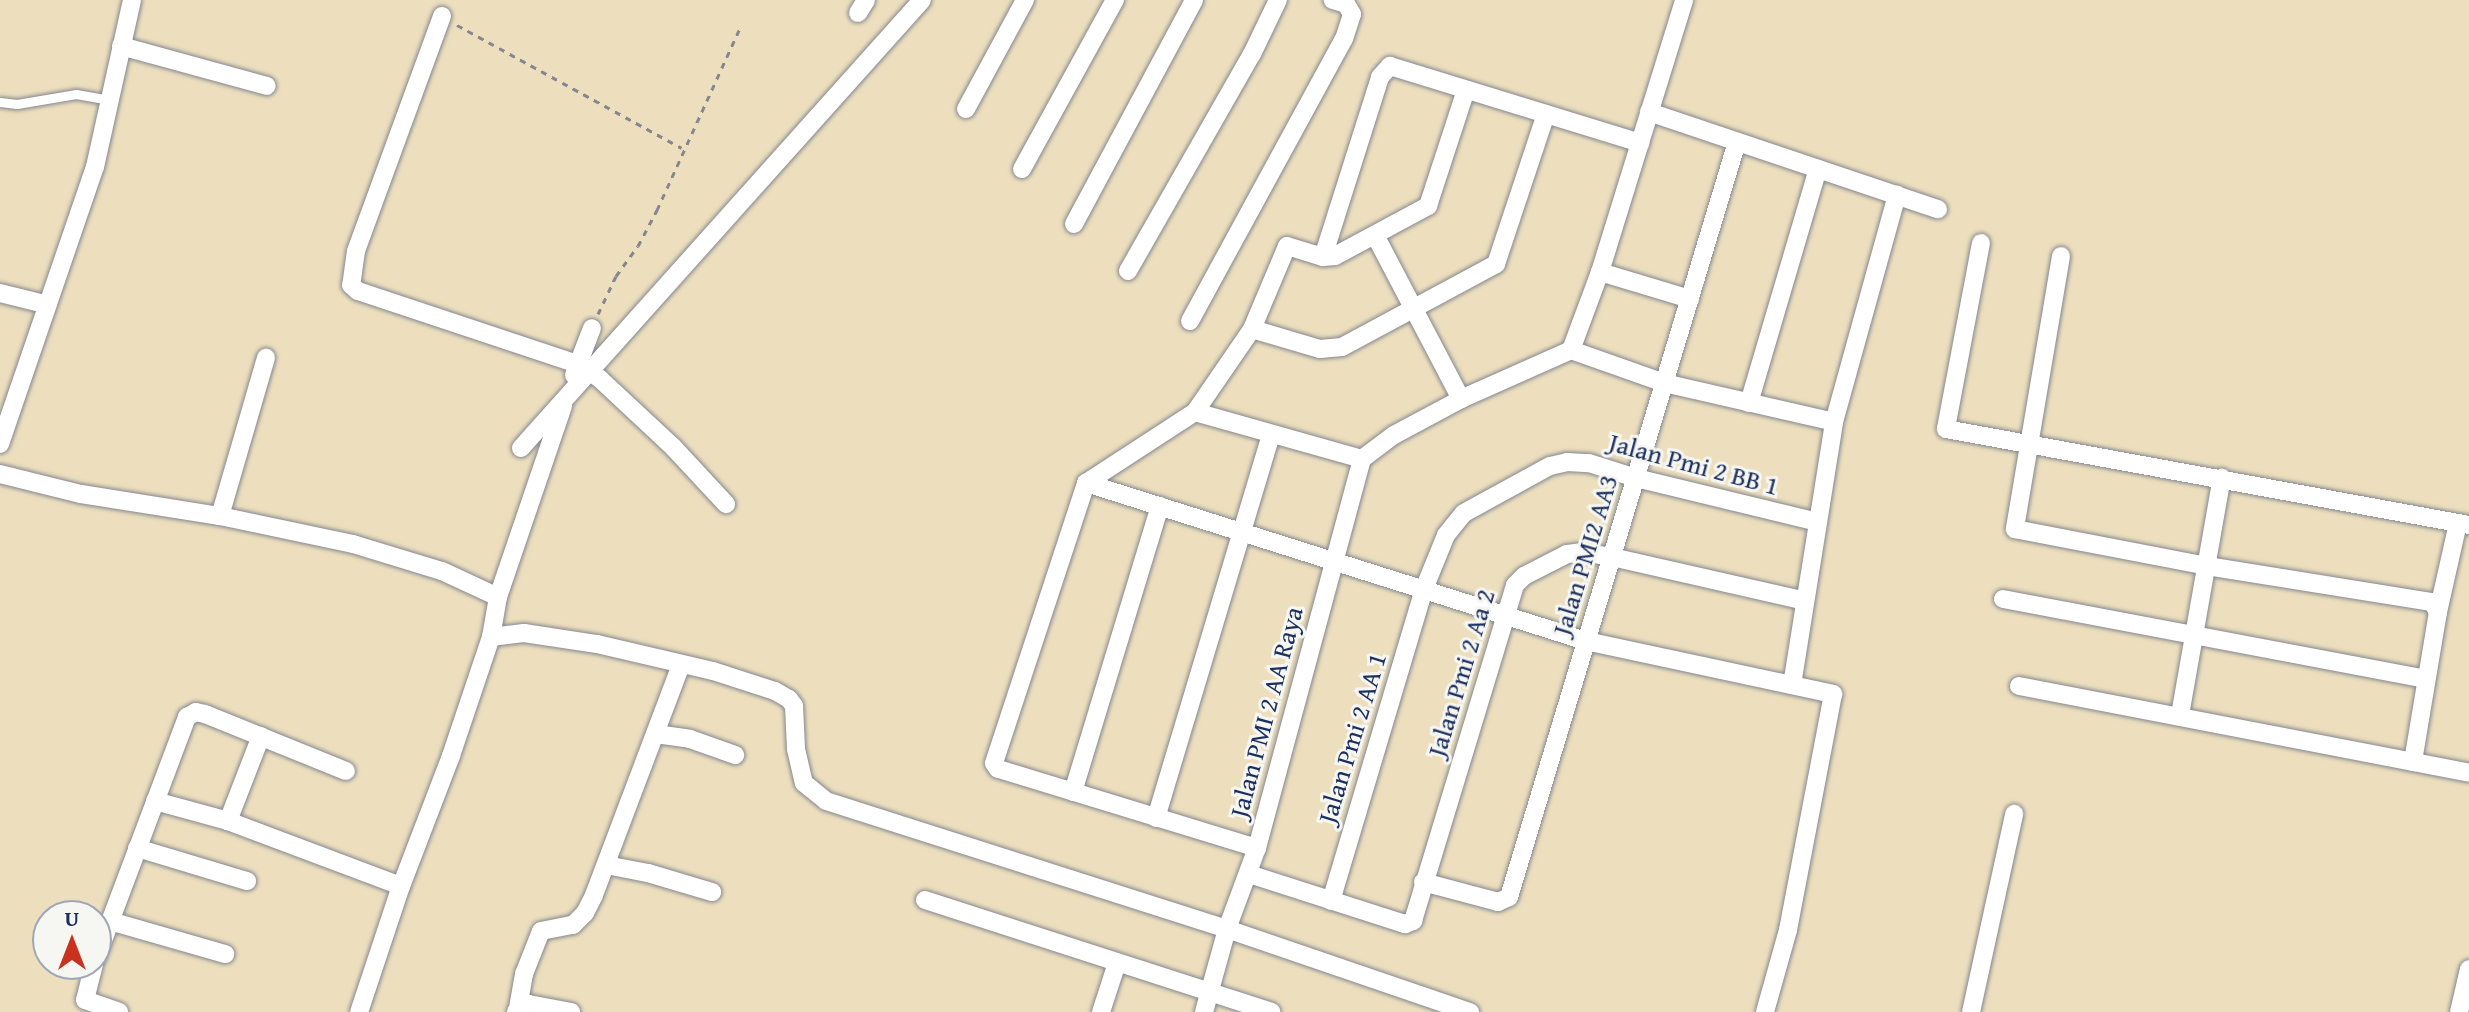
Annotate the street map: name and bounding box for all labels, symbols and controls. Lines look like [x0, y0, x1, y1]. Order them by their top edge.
street label: Jalan Pmi 2 BB 1 [1606, 426, 1782, 502]
street label: Jalan PMI2 AA3 [1546, 471, 1624, 639]
street label: Jalan Pmi 2 Aa 2 [1421, 586, 1501, 760]
street label: Jalan PMI 2 AA Raya [1223, 603, 1309, 821]
street label: Jalan Pmi 2 AA 1 [1311, 649, 1393, 827]
north arrow [32, 900, 112, 980]
text: U [65, 902, 79, 934]

